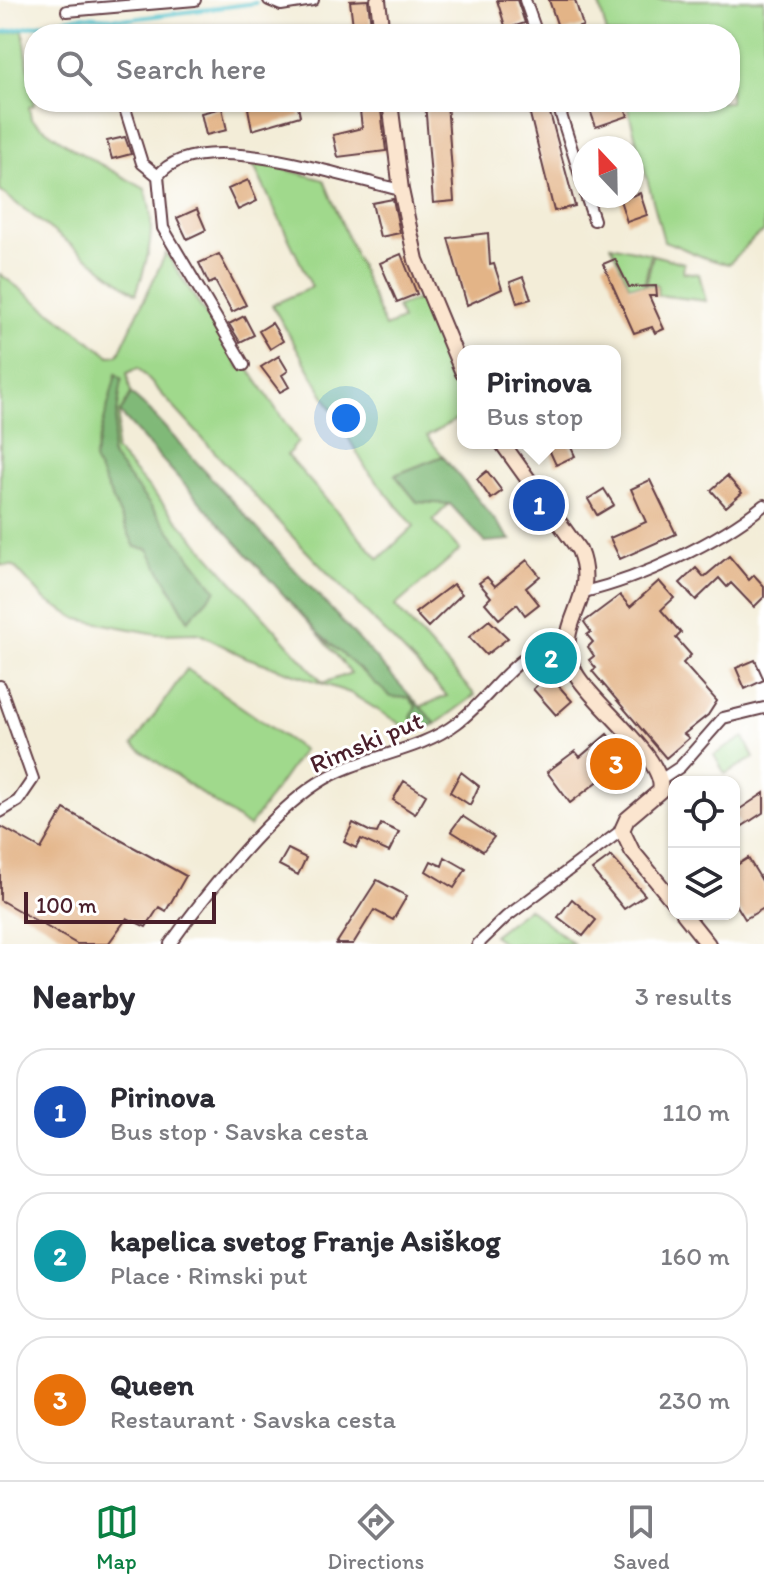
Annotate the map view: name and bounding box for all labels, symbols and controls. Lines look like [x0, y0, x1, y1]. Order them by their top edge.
search box [24, 24, 740, 112]
icon: search [52, 46, 96, 90]
text: Search here [116, 50, 266, 87]
north arrow [572, 136, 644, 208]
popup [457, 345, 621, 449]
text: Pirinova [486, 363, 592, 400]
your location [326, 398, 366, 438]
text: Bus stop [486, 400, 583, 432]
pin: 1 [513, 475, 565, 535]
pin: 2 [525, 628, 577, 688]
street label: Rimski put [305, 704, 428, 780]
pin: 3 [590, 734, 642, 794]
map controls [668, 776, 740, 920]
button: locate [668, 776, 740, 848]
button: layers [668, 848, 740, 920]
scale bar [24, 888, 216, 924]
text: 100 m [36, 892, 97, 919]
text: Nearby [32, 976, 135, 1017]
text: 3 results [635, 980, 732, 1012]
text: Pirinova [110, 1078, 215, 1115]
text: 1 [54, 1096, 66, 1128]
text: 110 m [662, 1096, 730, 1128]
text: Bus stop · Savska cesta [110, 1115, 368, 1147]
text: kapelica svetog Franje Asiškog [110, 1222, 501, 1259]
text: 2 [53, 1240, 67, 1272]
text: 160 m [660, 1240, 730, 1272]
text: Place · Rimski put [110, 1259, 308, 1291]
text: Queen [110, 1366, 194, 1403]
text: 3 [53, 1384, 67, 1416]
text: 230 m [658, 1384, 730, 1416]
text: Restaurant · Savska cesta [110, 1403, 396, 1435]
tab: Map [95, 1500, 139, 1575]
tab: Directions [328, 1500, 424, 1575]
tab: Saved [613, 1500, 669, 1575]

